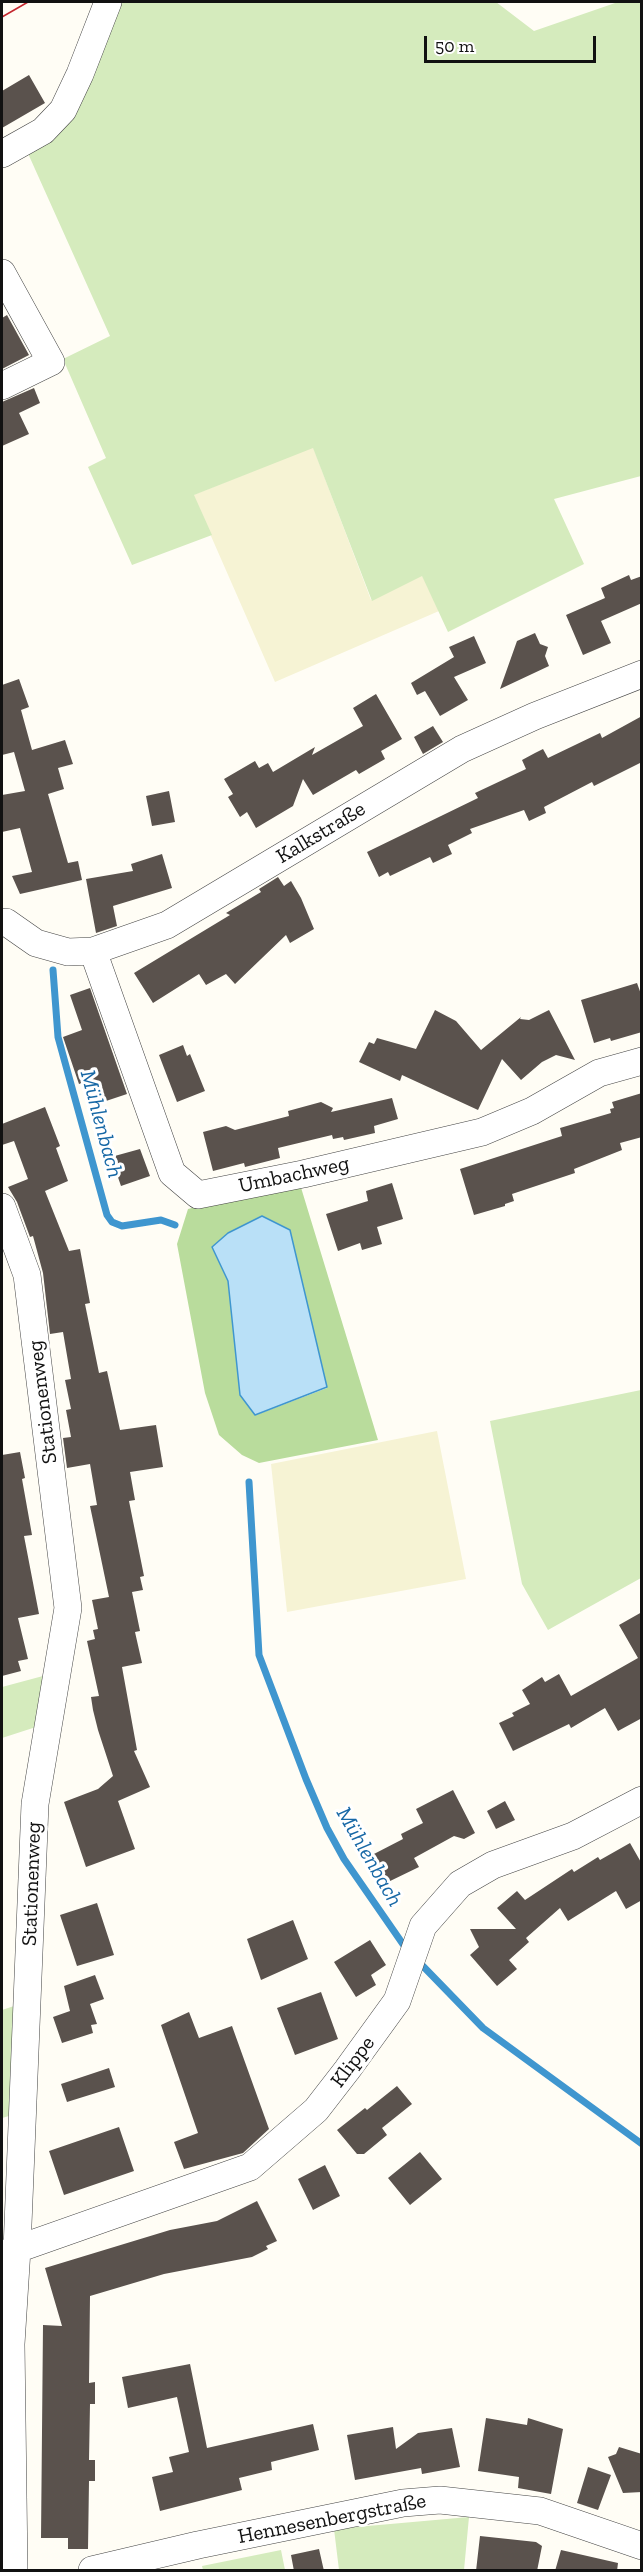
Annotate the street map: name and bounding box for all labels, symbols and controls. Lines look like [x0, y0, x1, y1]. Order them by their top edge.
scale bar [427, 24, 600, 62]
text: 50 m [435, 35, 474, 57]
street label: Kalkstraße [272, 797, 370, 869]
water label: Mühlenbach [74, 1067, 128, 1181]
street label: Umbachweg [236, 1151, 352, 1199]
street label: Stationenweg [23, 1339, 63, 1465]
water label: Mühlenbach [330, 1803, 408, 1911]
street label: Stationenweg [17, 1821, 47, 1947]
street label: Klippe [326, 2031, 380, 2093]
street label: Hennesenbergstraße [236, 2488, 428, 2550]

